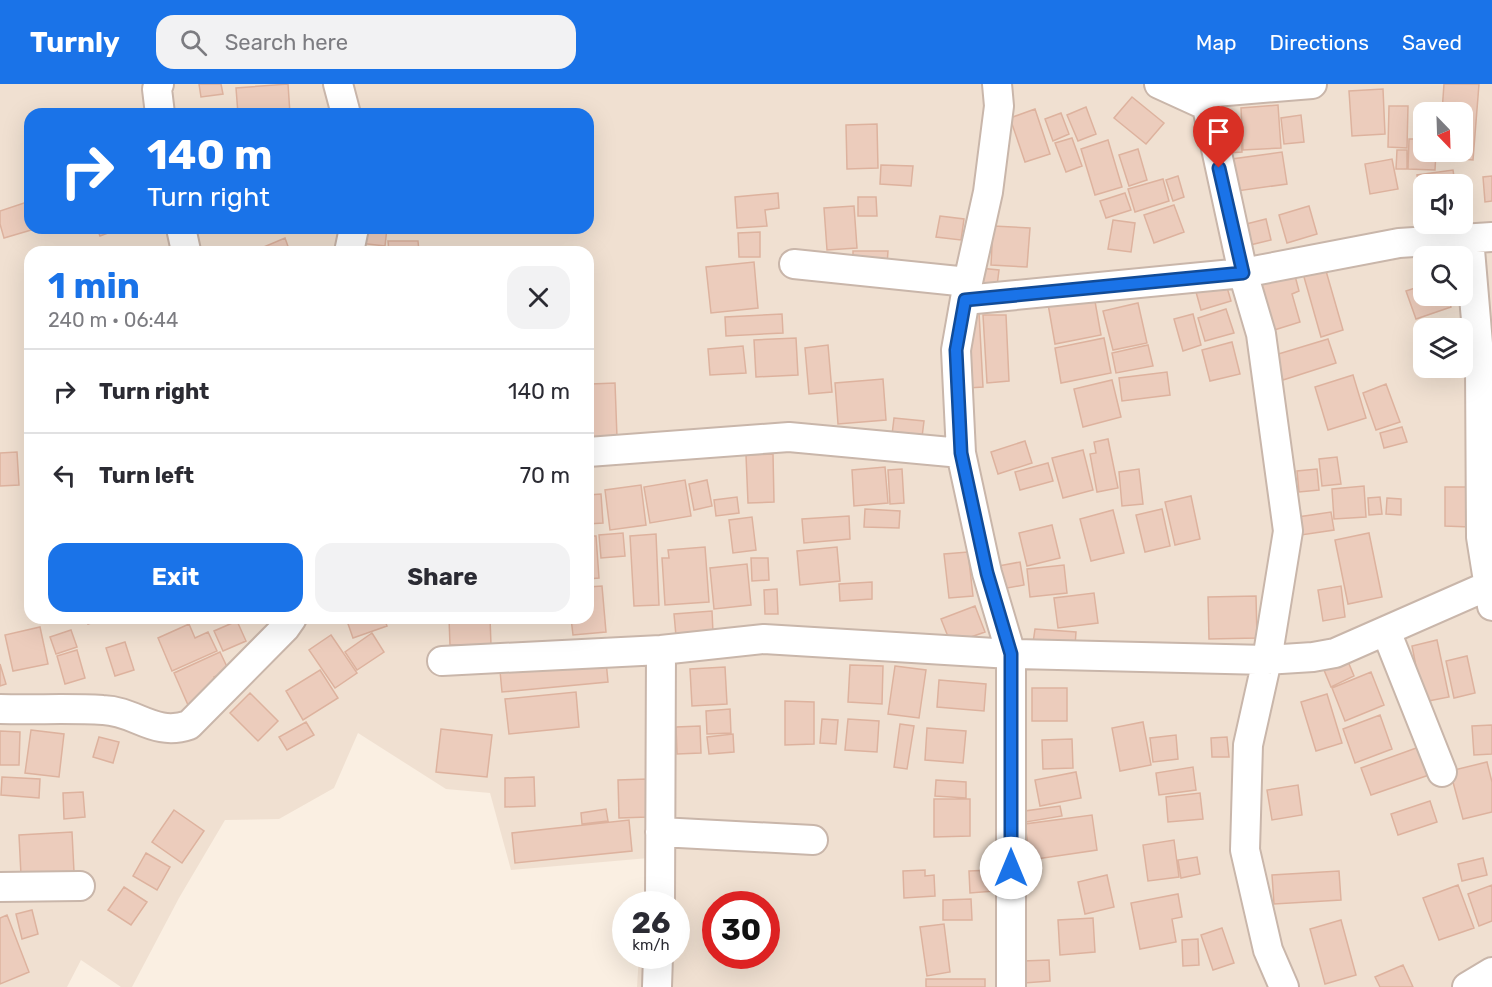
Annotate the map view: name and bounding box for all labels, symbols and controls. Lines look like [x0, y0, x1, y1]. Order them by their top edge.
search box [156, 15, 576, 69]
text: Turnly [30, 26, 120, 59]
icon: search [177, 26, 210, 59]
text: Search here [225, 29, 348, 56]
text: Map [1196, 30, 1237, 55]
text: Directions [1270, 30, 1369, 55]
text: Saved [1402, 30, 1462, 55]
north arrow [1413, 102, 1473, 162]
map controls [1413, 102, 1473, 378]
pin [1193, 106, 1244, 168]
icon: arrive [1202, 115, 1235, 148]
text: 140 m [147, 130, 273, 180]
icon: right [48, 132, 126, 210]
button: sound [1413, 174, 1473, 234]
text: Turn right [147, 181, 270, 213]
button: search [1413, 246, 1473, 306]
text: 1 min [48, 264, 140, 307]
button: close [507, 266, 570, 329]
text: 240 m · 06:44 [48, 308, 178, 332]
button: layers [1413, 318, 1473, 378]
icon: right [48, 375, 81, 408]
text: Turn right [99, 378, 209, 405]
text: 140 m [508, 378, 570, 405]
icon: left [48, 459, 81, 492]
text: Turn left [99, 462, 194, 489]
text: 70 m [520, 462, 570, 489]
button: Exit [48, 543, 303, 612]
button: Share [315, 543, 570, 612]
position arrow [979, 836, 1043, 900]
speed limit sign: 30 [702, 891, 780, 969]
text: 26 [631, 905, 671, 941]
text: km/h [632, 936, 670, 954]

